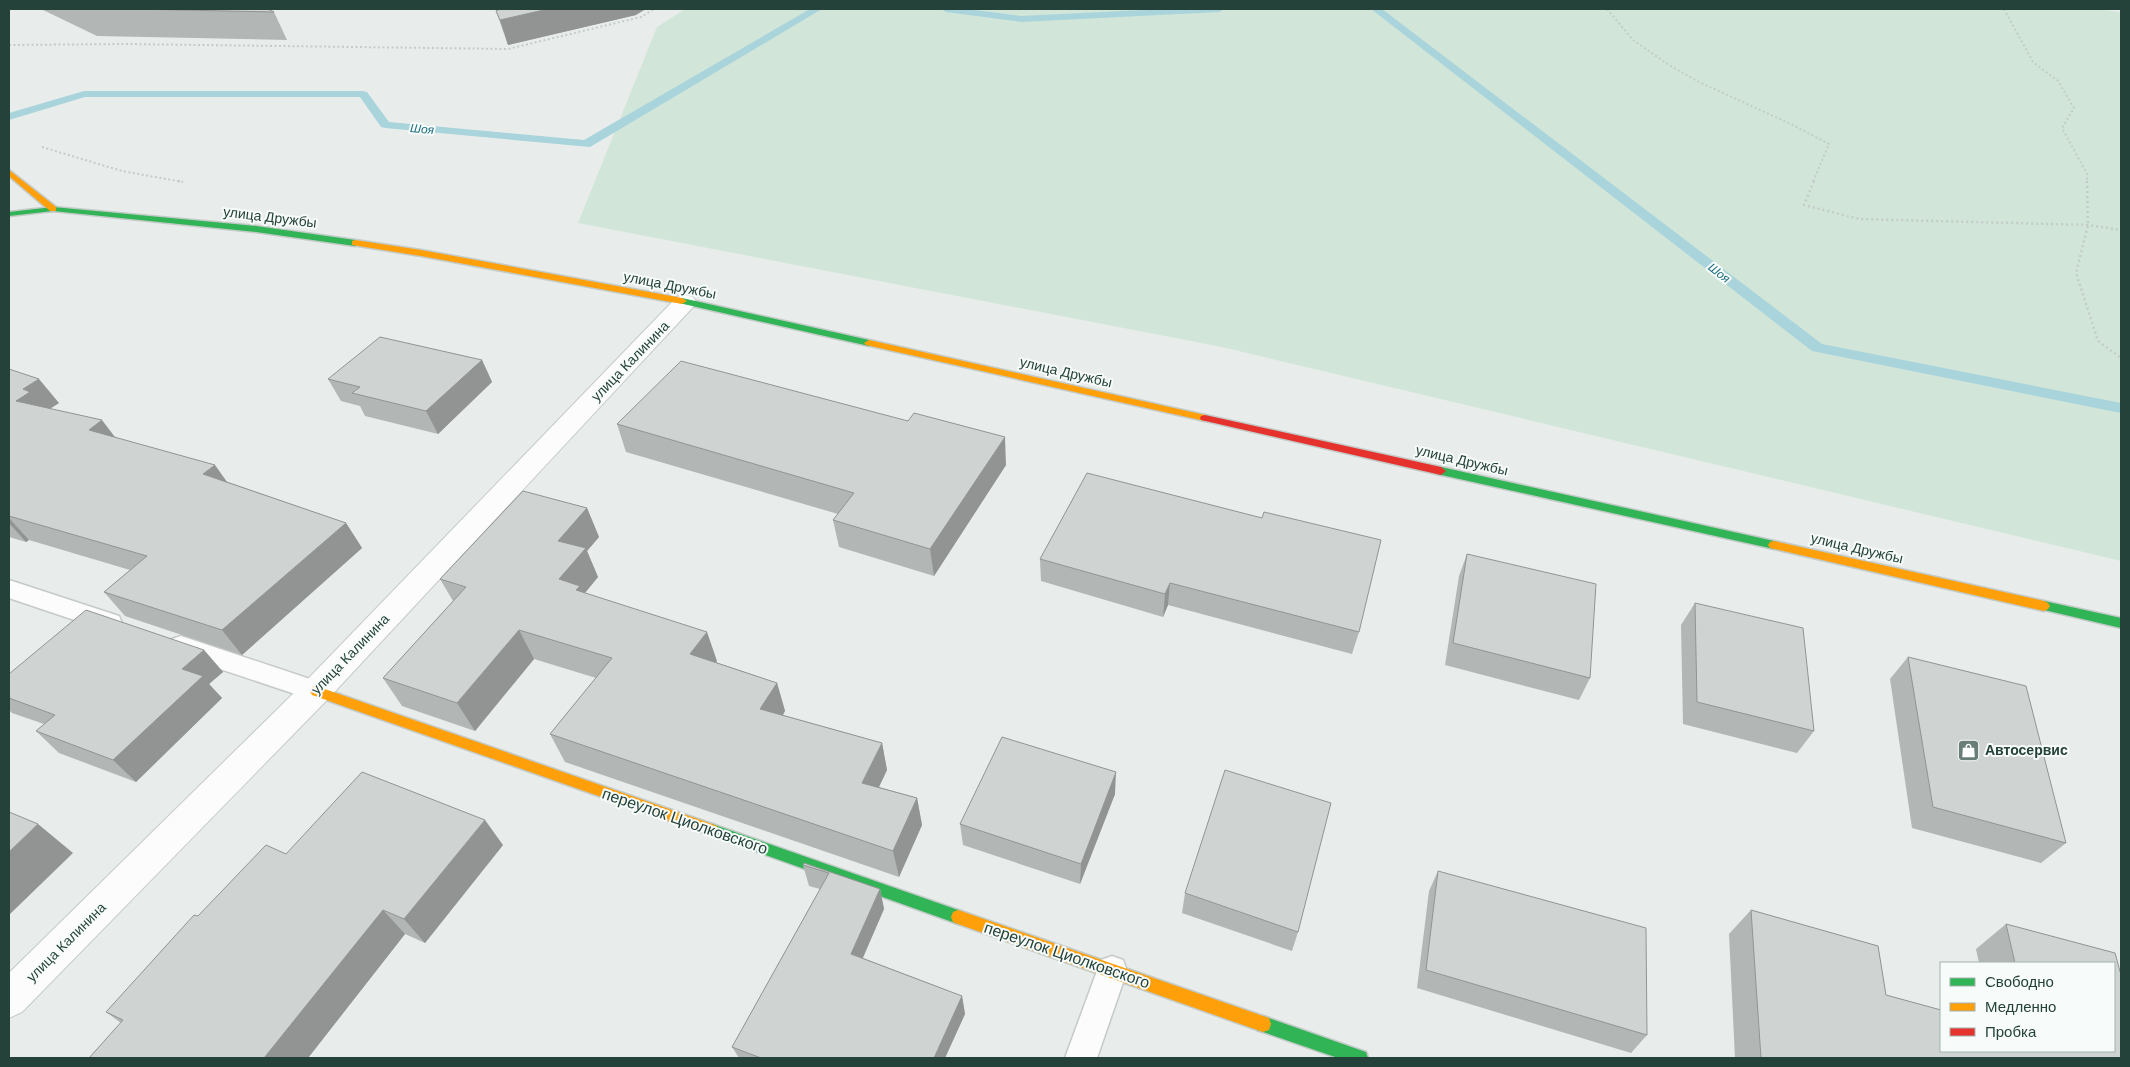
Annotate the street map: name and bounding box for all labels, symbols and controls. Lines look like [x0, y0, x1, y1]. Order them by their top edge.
water label: Шоя [409, 120, 435, 138]
street label: улица Дружбы [222, 202, 318, 232]
water label: Шоя [1705, 259, 1734, 287]
street label: улица Дружбы [622, 267, 718, 303]
street label: улица Калинина [587, 317, 673, 405]
street label: улица Дружбы [1018, 353, 1114, 391]
street label: улица Дружбы [1414, 441, 1510, 479]
street label: улица Дружбы [1809, 529, 1905, 567]
street label: улица Калинина [307, 610, 393, 698]
shop icon: Автосервис [1957, 738, 1981, 762]
place label: Автосервис [1985, 741, 2068, 759]
street label: переулок Циолковского [599, 783, 771, 859]
street label: улица Калинина [22, 898, 110, 986]
street label: переулок Циолковского [981, 917, 1153, 993]
legend [1940, 962, 2115, 1052]
text: Свободно [1985, 972, 2054, 992]
text: Медленно [1985, 997, 2056, 1017]
text: Пробка [1985, 1022, 2037, 1042]

